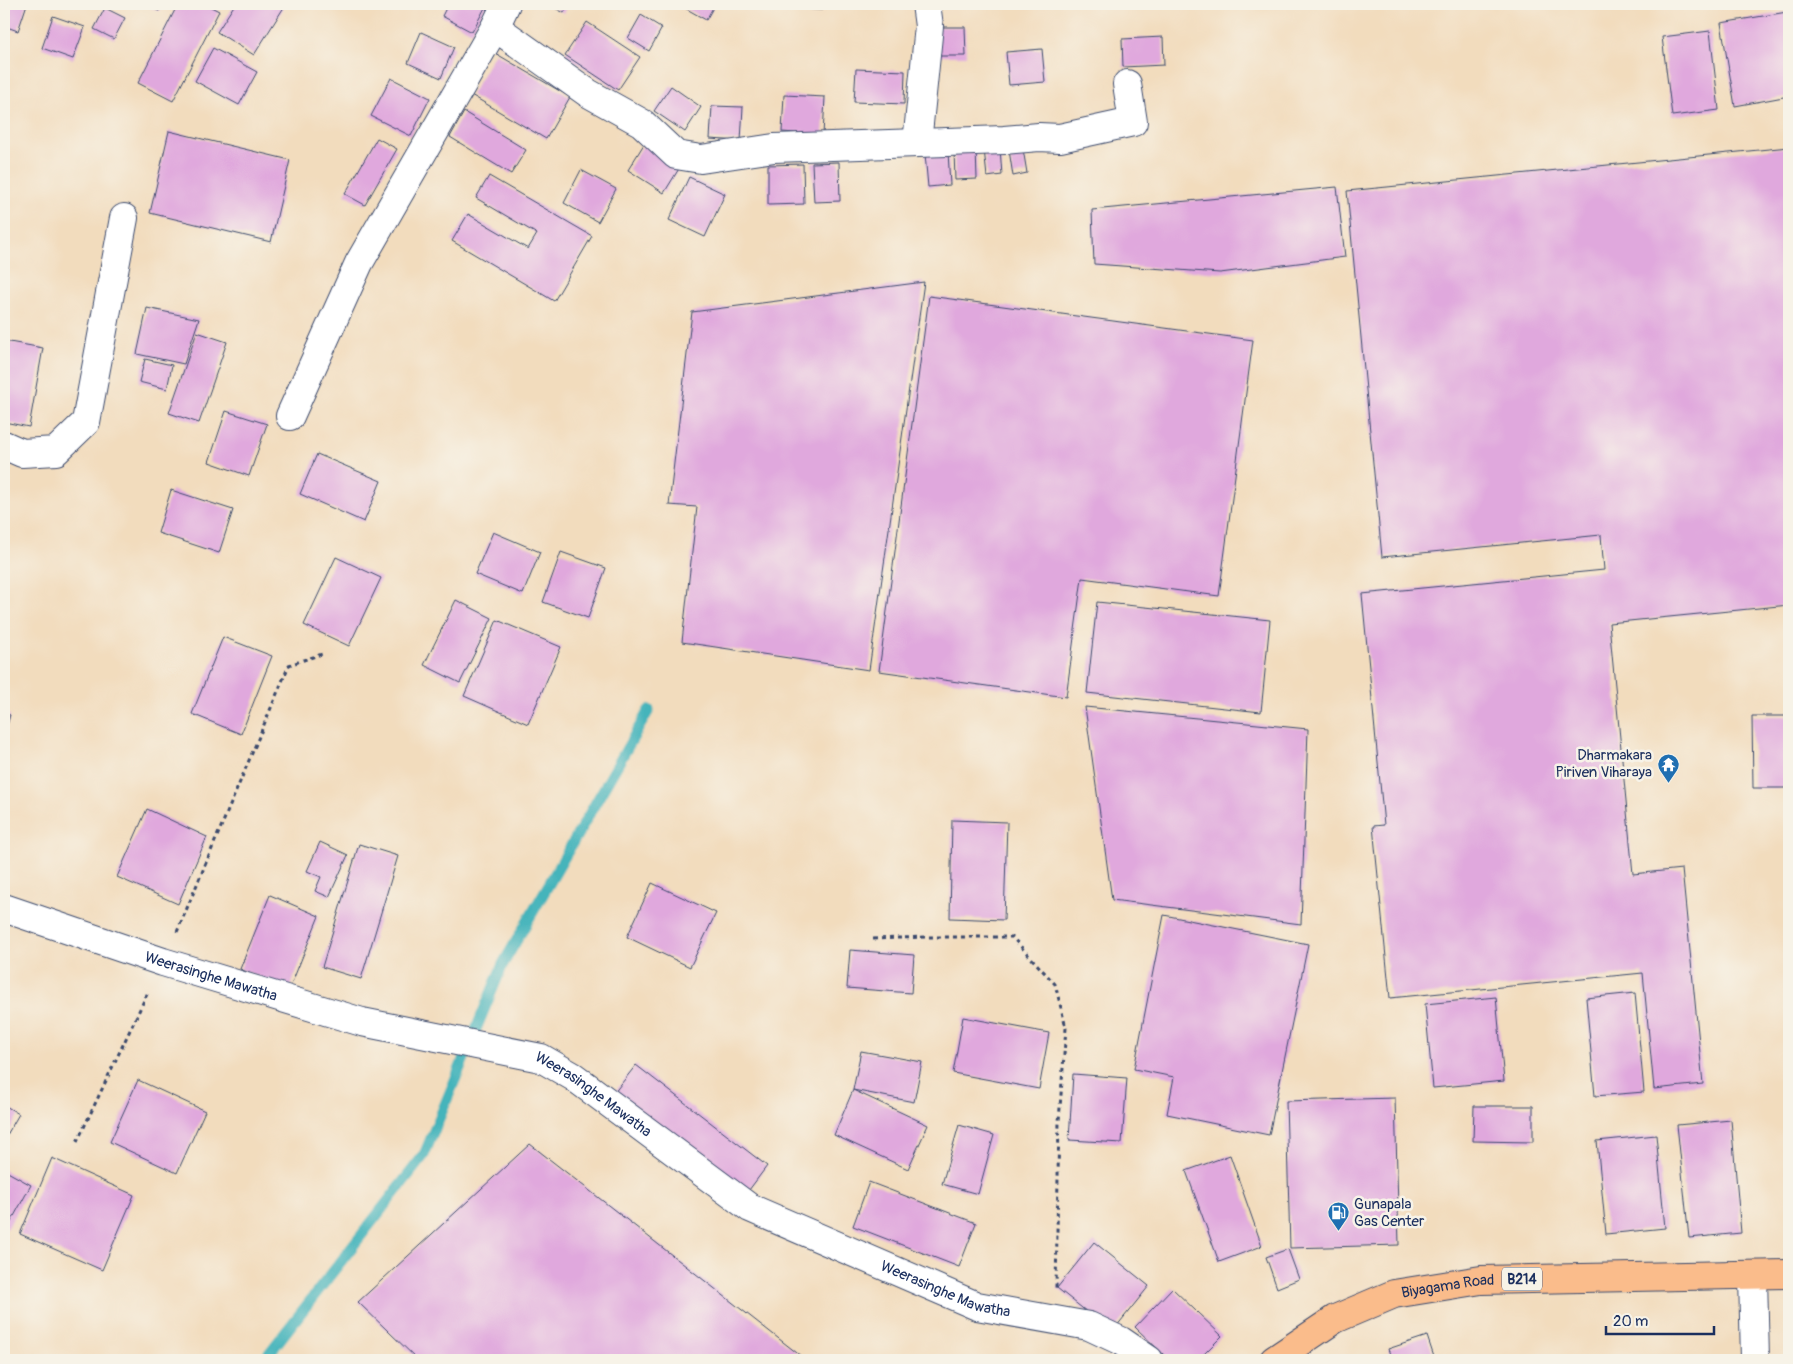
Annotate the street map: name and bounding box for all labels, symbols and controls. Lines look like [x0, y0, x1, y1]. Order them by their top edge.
place label: Dharmakara Piriven Viharaya [1556, 746, 1652, 782]
temple icon: Dharmakara Piriven Viharaya [1656, 752, 1680, 783]
street label: Weerasinghe Mawatha [142, 947, 280, 1005]
street label: Weerasinghe Mawatha [532, 1047, 655, 1141]
place label: Gunapala Gas Center [1354, 1195, 1425, 1231]
fuel station icon: Gunapala Gas Center [1326, 1201, 1350, 1232]
street label: Weerasinghe Mawatha [878, 1256, 1012, 1321]
road number: B214 [1502, 1268, 1542, 1290]
street label: Biyagama Road [1400, 1270, 1494, 1302]
scale bar [1606, 1304, 1713, 1336]
text: 20 m [1613, 1312, 1648, 1331]

